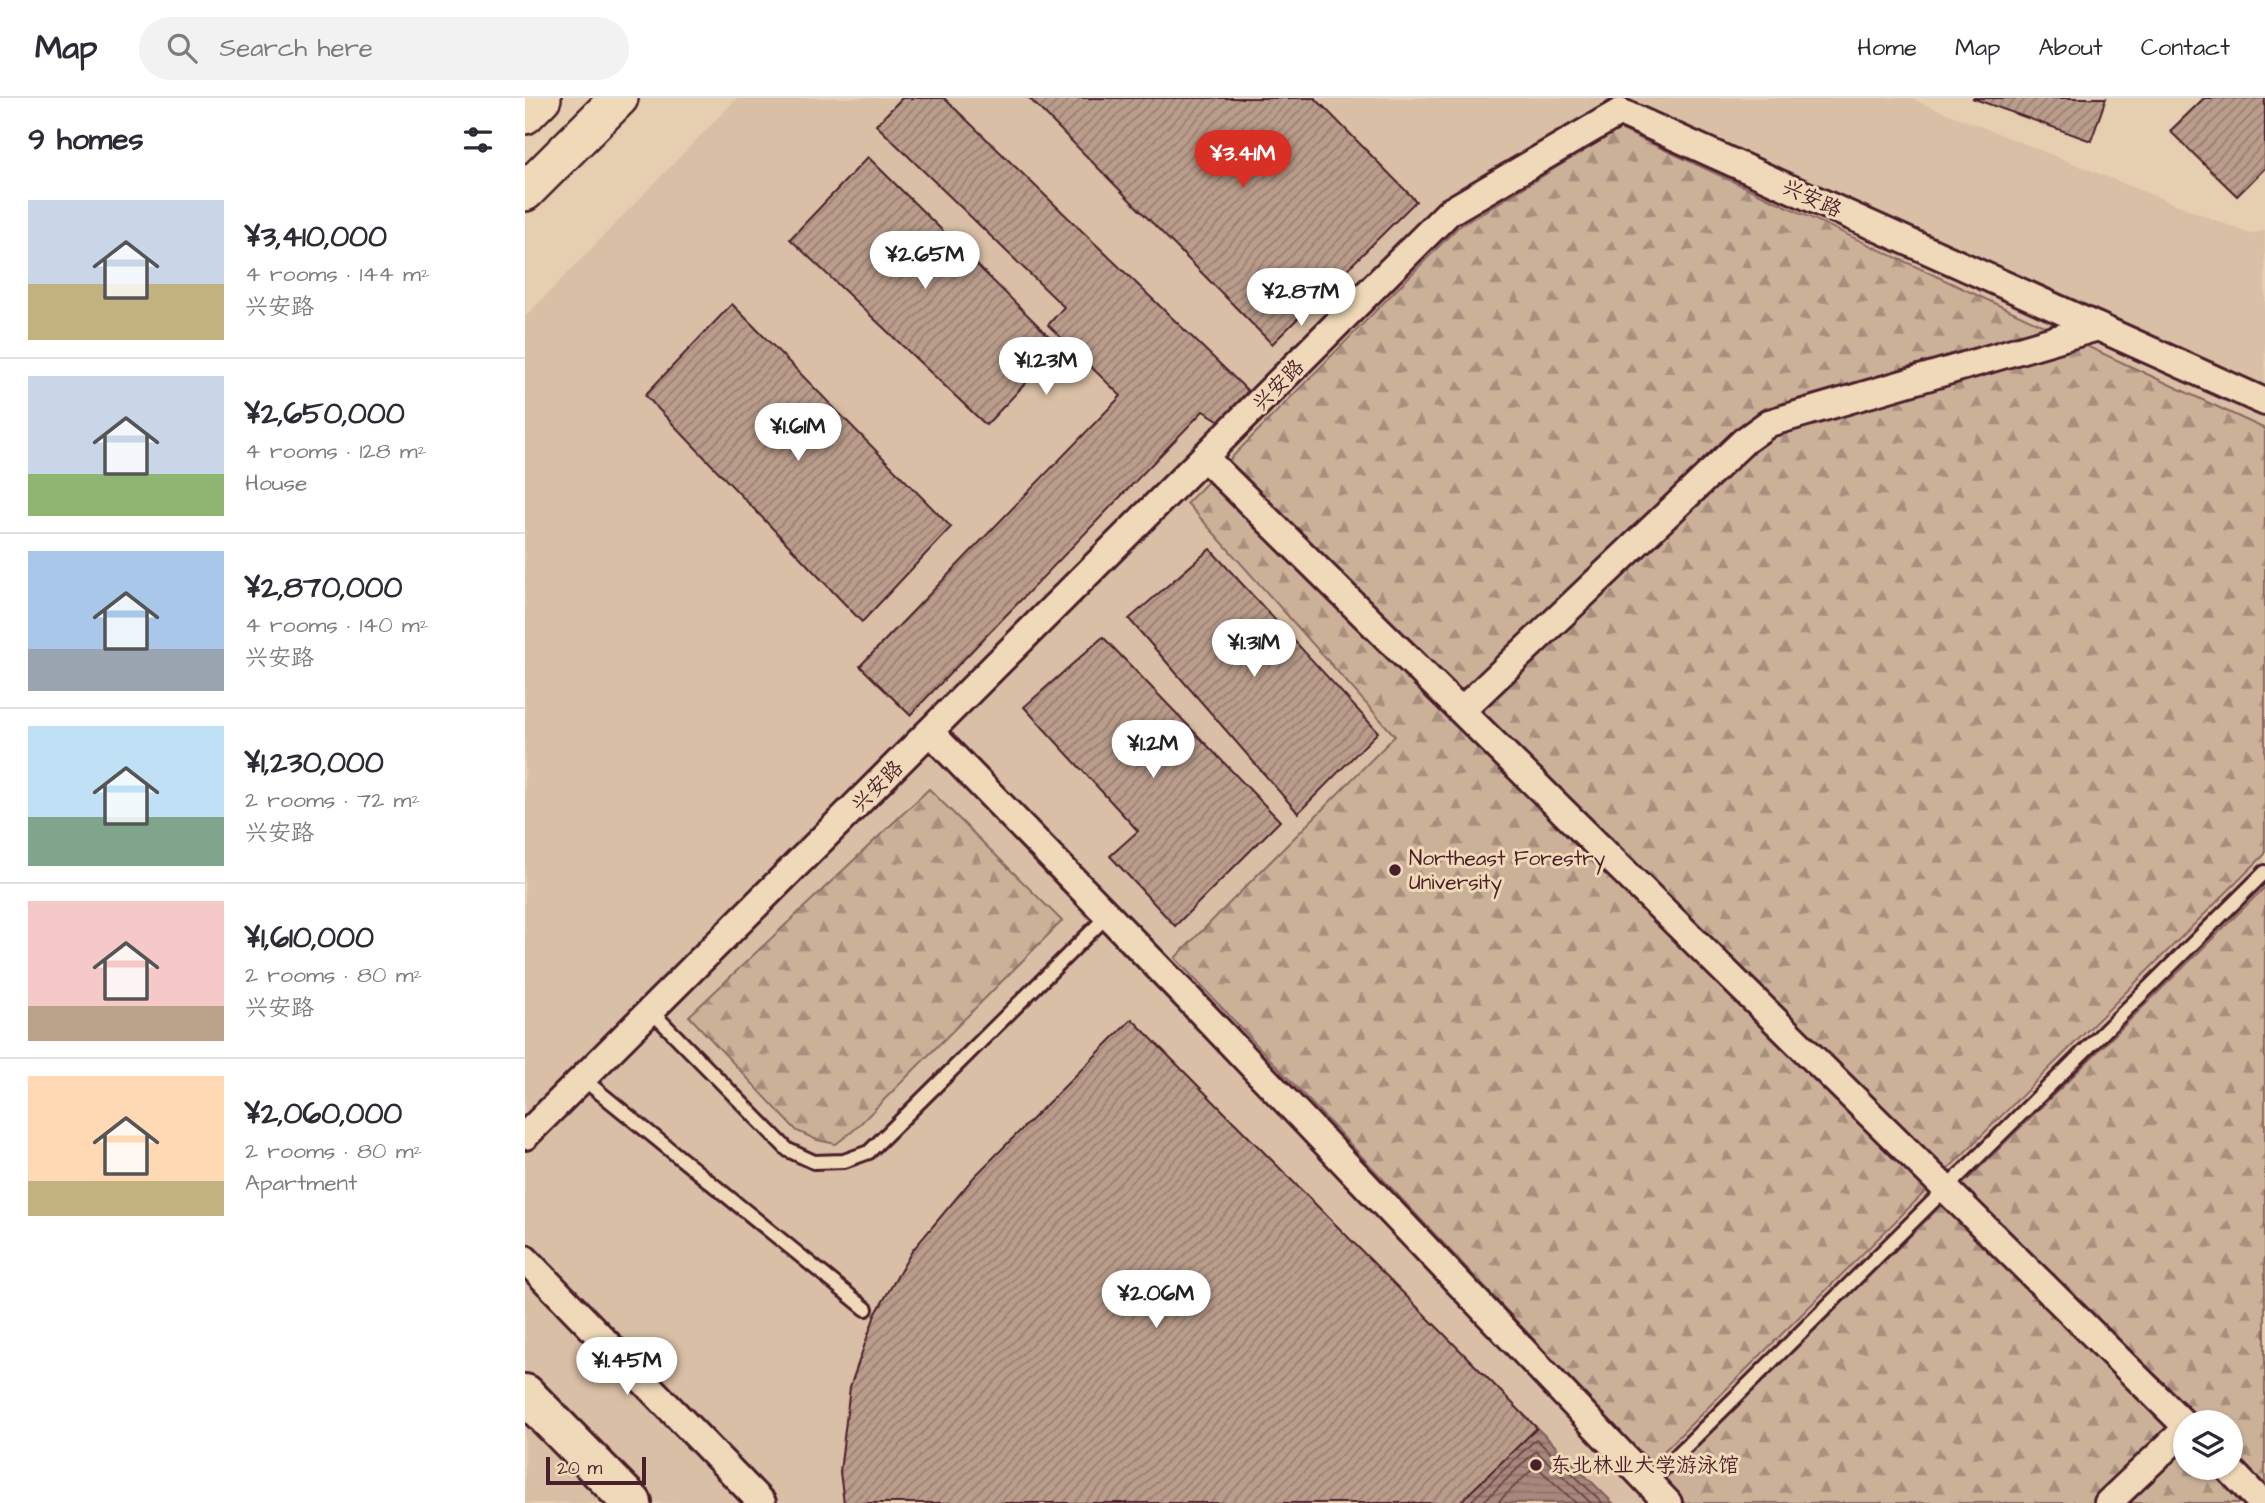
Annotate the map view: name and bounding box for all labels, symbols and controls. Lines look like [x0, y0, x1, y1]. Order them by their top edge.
search box [139, 17, 629, 80]
text: Map [35, 25, 97, 71]
icon: search [163, 29, 201, 67]
text: Search here [219, 30, 373, 66]
text: Home [1857, 31, 1917, 65]
text: Map [1955, 31, 2000, 65]
text: About [2038, 31, 2103, 65]
text: Contact [2141, 31, 2230, 65]
text: 9 homes [28, 119, 143, 161]
icon: filters [459, 121, 497, 159]
pin: ¥3.41M [1186, 130, 1300, 190]
text: ¥3.41M [1211, 137, 1275, 169]
street label: 兴安路 [1777, 172, 1846, 225]
text: ¥3,410,000 [245, 216, 387, 258]
icon: home [84, 228, 168, 312]
pin: ¥2.65M [868, 232, 982, 291]
text: ¥2.65M [886, 238, 964, 270]
text: 4 rooms · 144 m² [245, 258, 430, 290]
pin: ¥2.87M [1244, 268, 1358, 328]
text: ¥2.87M [1263, 275, 1339, 307]
text: 兴安路 [245, 291, 314, 323]
pin: ¥1.23M [989, 338, 1103, 397]
text: ¥1.23M [1015, 344, 1077, 376]
street label: 兴安路 [1246, 353, 1311, 418]
text: ¥2,650,000 [245, 393, 405, 435]
icon: home [84, 404, 168, 488]
pin: ¥1.61M [741, 404, 855, 463]
text: ¥1.61M [771, 410, 825, 442]
text: 4 rooms · 128 m² [245, 435, 426, 467]
text: House [245, 467, 308, 499]
text: ¥2,870,000 [245, 567, 402, 609]
icon: home [84, 579, 168, 663]
text: 4 rooms · 140 m² [245, 609, 428, 641]
pin: ¥1.31M [1197, 620, 1311, 679]
text: ¥1.31M [1228, 626, 1280, 658]
text: 兴安路 [245, 642, 314, 674]
pin: ¥1.2M [1104, 720, 1202, 780]
text: ¥1.2M [1128, 727, 1178, 759]
text: ¥1,230,000 [245, 742, 384, 784]
icon: home [84, 754, 168, 838]
street label: 兴安路 [845, 754, 910, 819]
text: 2 rooms · 72 m² [245, 784, 420, 816]
text: 兴安路 [245, 817, 314, 849]
place label: Northeast Forestry University [1409, 844, 1606, 899]
marker: Northeast Forestry University [1387, 862, 1403, 878]
text: ¥1,610,000 [245, 917, 374, 959]
icon: home [84, 929, 168, 1013]
text: 2 rooms · 80 m² [245, 959, 422, 991]
text: 兴安路 [245, 992, 314, 1024]
text: ¥2,060,000 [245, 1093, 402, 1135]
icon: home [84, 1104, 168, 1188]
text: 2 rooms · 80 m² [245, 1135, 422, 1167]
text: Apartment [245, 1167, 357, 1199]
pin: ¥2.06M [1099, 1270, 1213, 1330]
text: ¥2.06M [1118, 1277, 1194, 1309]
pin: ¥1.45M [570, 1338, 684, 1397]
text: ¥1.45M [592, 1344, 662, 1376]
map controls [2173, 1410, 2243, 1480]
button: layers [2173, 1410, 2243, 1480]
place label: 东北林业大学游泳馆 [1550, 1451, 1739, 1480]
scale bar [546, 1454, 646, 1486]
text: 20 m [557, 1455, 602, 1482]
marker: 东北林业大学游泳馆 [1528, 1457, 1544, 1473]

